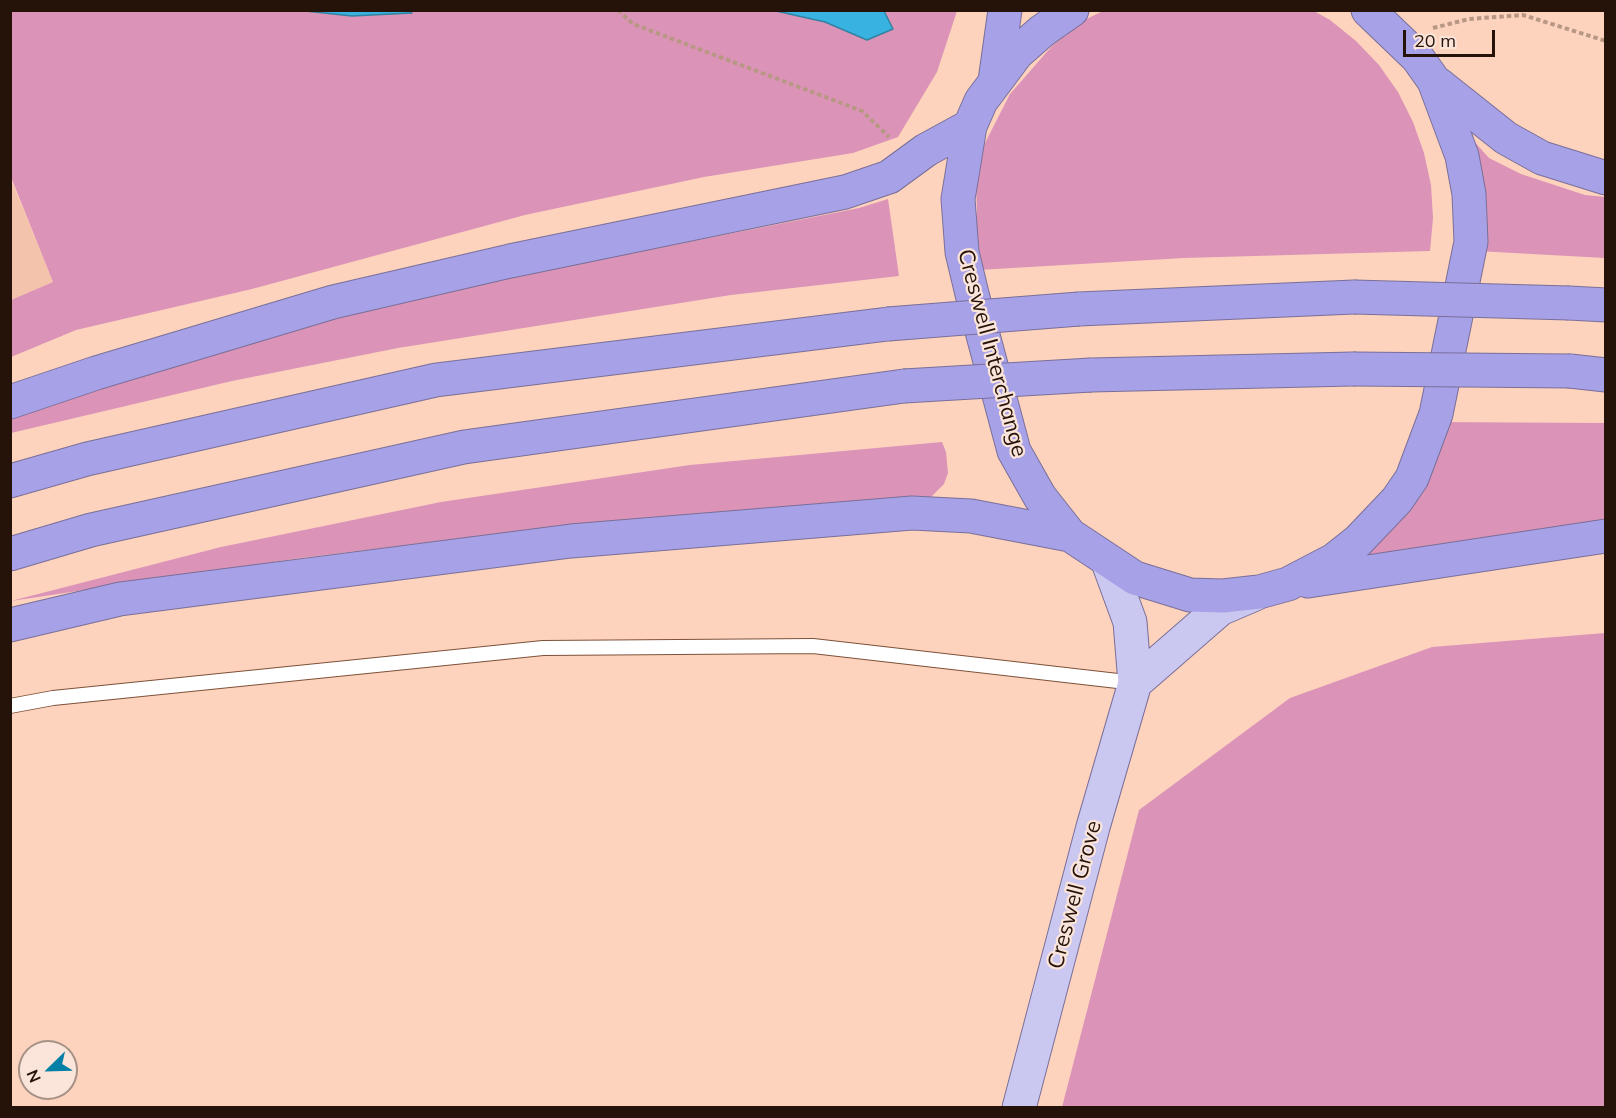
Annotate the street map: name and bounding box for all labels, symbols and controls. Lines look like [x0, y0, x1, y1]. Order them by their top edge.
scale bar [1406, 18, 1498, 56]
text: 20 m [1414, 29, 1456, 52]
street label: Creswell Interchange [952, 246, 1032, 460]
street label: Creswell Grove [1043, 818, 1107, 972]
north arrow [18, 1040, 78, 1100]
text: N [22, 1067, 45, 1086]

